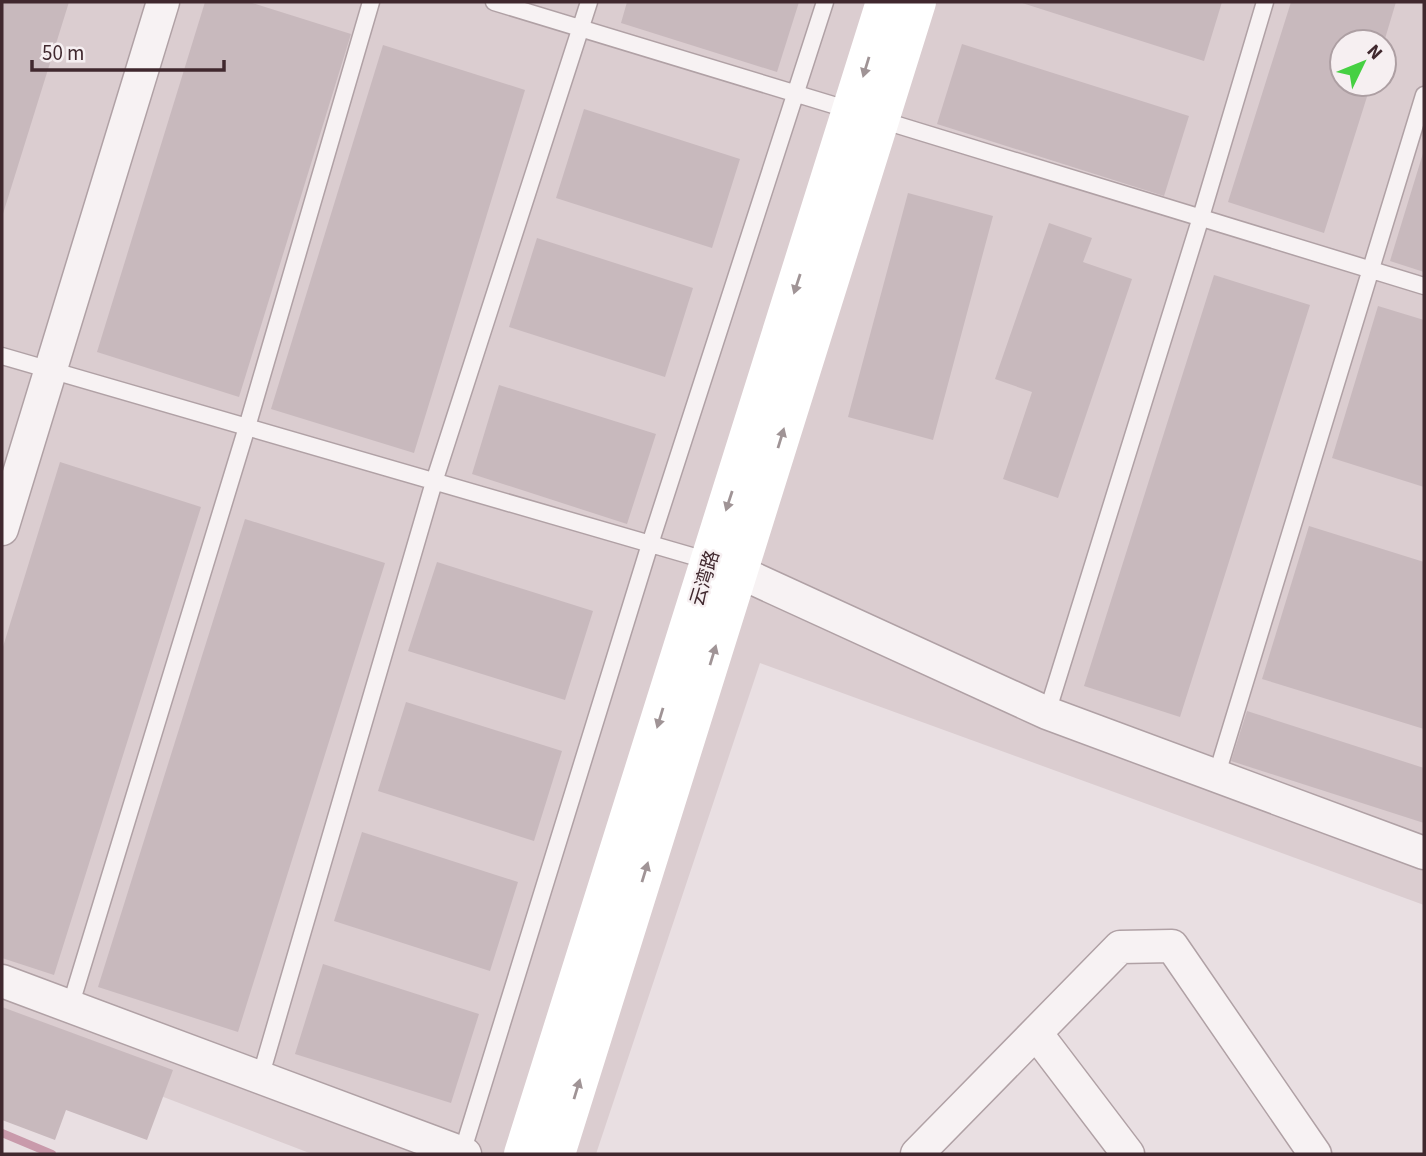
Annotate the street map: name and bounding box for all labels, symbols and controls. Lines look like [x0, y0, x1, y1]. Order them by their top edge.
scale bar [32, 28, 224, 72]
north arrow [1328, 28, 1398, 98]
text: 50 m [42, 38, 84, 68]
text: N [1360, 39, 1389, 66]
one-way arrow [860, 57, 870, 78]
one-way arrow [792, 274, 802, 295]
one-way arrow [777, 427, 787, 448]
one-way arrow [723, 491, 733, 512]
street label: 云湾路 [684, 547, 727, 610]
one-way arrow [709, 644, 719, 665]
one-way arrow [655, 708, 665, 729]
one-way arrow [640, 861, 651, 882]
one-way arrow [572, 1078, 582, 1099]

